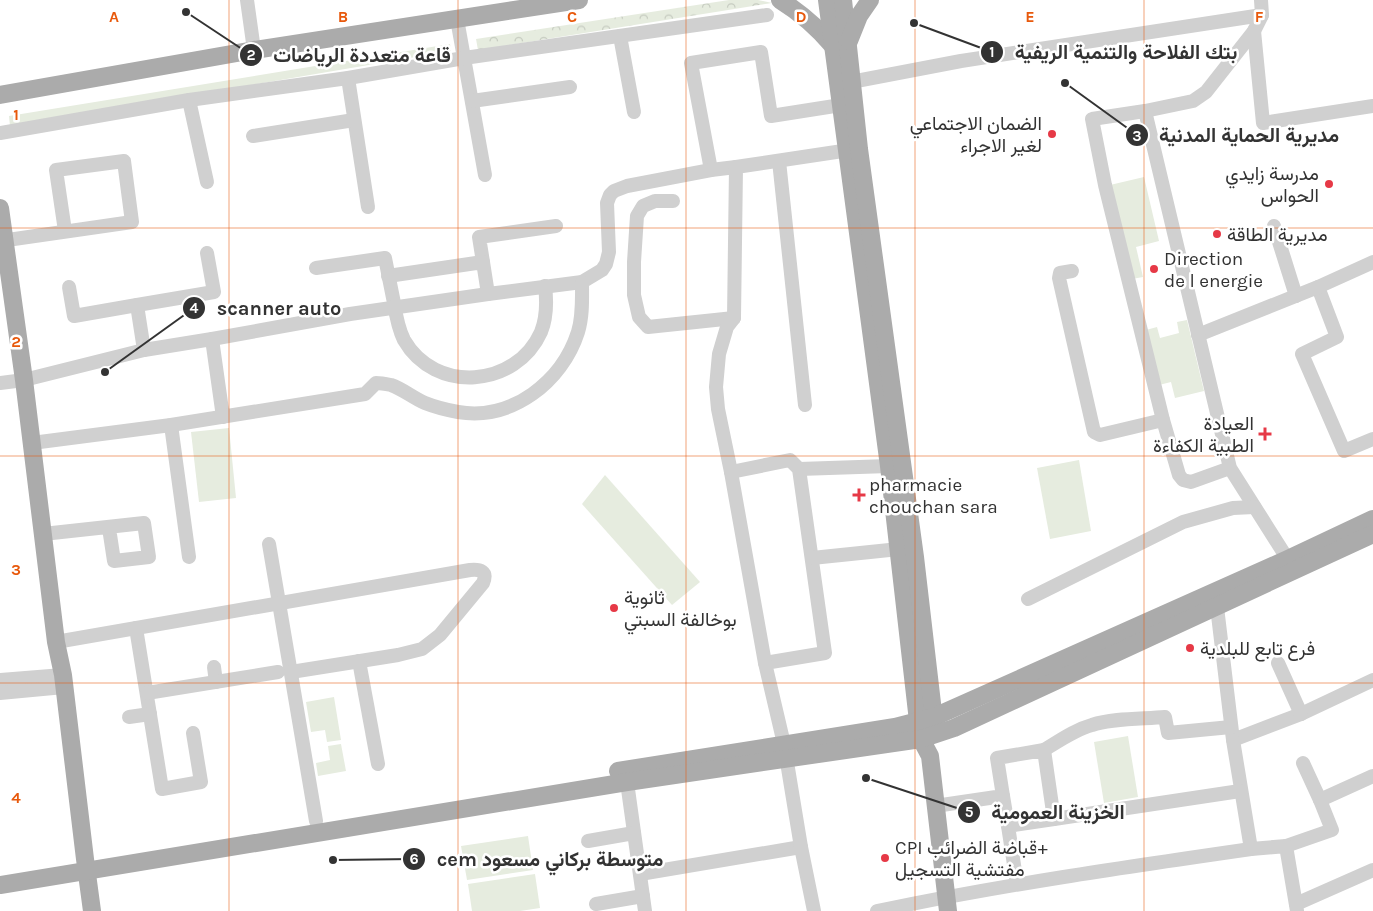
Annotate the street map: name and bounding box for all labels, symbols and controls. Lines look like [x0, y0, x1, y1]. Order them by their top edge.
text: A [109, 7, 119, 26]
text: B [338, 7, 348, 26]
text: C [567, 7, 577, 26]
text: D [796, 7, 807, 26]
text: E [1025, 7, 1035, 26]
text: F [1255, 7, 1264, 26]
callout: بتك الفلاحة والتنمية الريفية [980, 34, 1247, 69]
callout: قاعة متعددة الرياضات [238, 37, 461, 72]
text: بتك الفلاحة والتنمية الريفية [1015, 41, 1237, 65]
text: 1 [989, 43, 995, 61]
text: قاعة متعددة الرياضات [273, 44, 451, 68]
text: 2 [246, 46, 256, 64]
text: 1 [13, 105, 19, 124]
place label: الضمان الاجتماعي لغير الاجراء [910, 113, 1042, 157]
callout: مديرية الحماية المدنية [1124, 118, 1349, 153]
text: مديرية الحماية المدنية [1159, 124, 1339, 148]
text: 3 [1132, 127, 1142, 145]
marker: الضمان الاجتماعي لغير الاجراء [1046, 128, 1058, 140]
place label: مدرسة زايدي الحواس [1225, 163, 1319, 207]
marker: مدرسة زايدي الحواس [1323, 178, 1335, 190]
place label: مديرية الطاقة [1227, 224, 1328, 246]
marker: مديرية الطاقة [1211, 228, 1223, 240]
place label: Direction de l energie [1164, 248, 1263, 292]
marker: Direction de l energie [1148, 263, 1160, 275]
callout: scanner auto [181, 290, 351, 325]
text: scanner auto [217, 297, 341, 320]
text: 4 [190, 299, 199, 317]
text: 2 [11, 332, 21, 351]
place label: العيادة الطبية الكفاءة [1153, 413, 1254, 457]
marker: العيادة الطبية الكفاءة [1258, 427, 1272, 441]
place label: pharmacie chouchan sara [869, 474, 998, 518]
marker: pharmacie chouchan sara [853, 489, 865, 501]
text: 3 [11, 560, 21, 579]
place label: ثانوية بوخالفة السبتي [624, 587, 737, 635]
marker: ثانوية بوخالفة السبتي [608, 602, 620, 614]
place label: فرع تابع للبلدية [1200, 638, 1315, 662]
marker: فرع تابع للبلدية [1184, 642, 1196, 654]
text: 4 [11, 788, 21, 807]
callout: الخزينة العمومية [956, 795, 1135, 830]
text: الخزينة العمومية [991, 801, 1125, 825]
text: 5 [965, 803, 974, 821]
place label: CPI قباضة الضرائب+ مفتشية التسجيل [895, 837, 1048, 881]
callout: cem متوسطة بركاني مسعود [402, 842, 673, 877]
text: cem متوسطة بركاني مسعود [437, 848, 663, 876]
text: 6 [409, 850, 419, 868]
marker: CPI قباضة الضرائب+ مفتشية التسجيل [879, 852, 891, 864]

